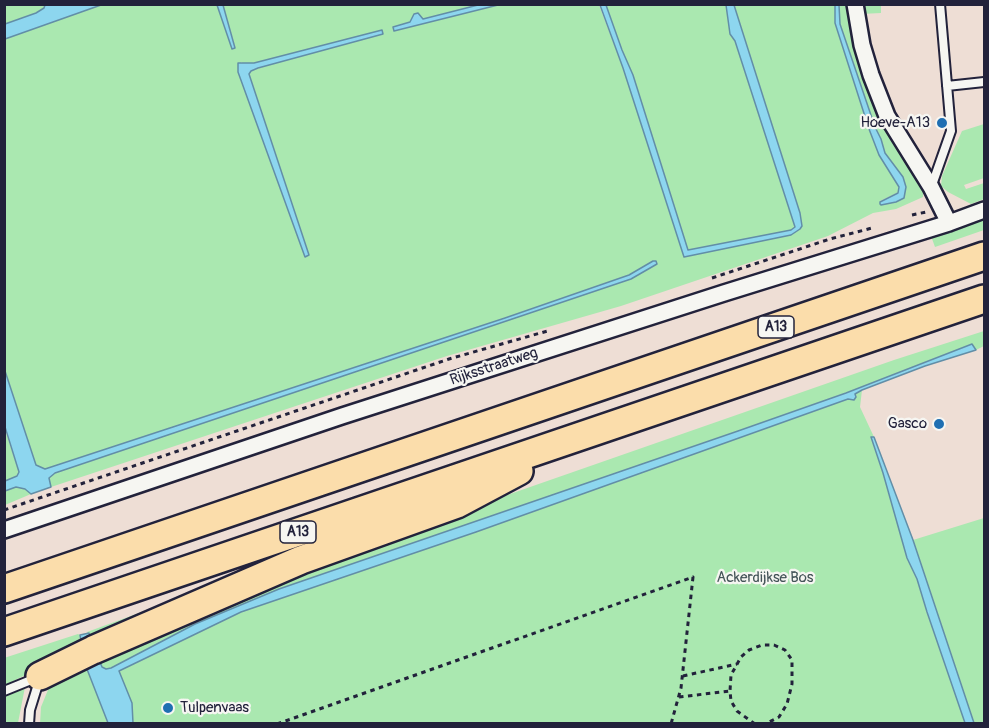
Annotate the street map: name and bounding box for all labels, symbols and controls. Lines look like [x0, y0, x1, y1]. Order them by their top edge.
place label: Hoeve-A13 [861, 114, 930, 132]
marker: Hoeve-A13 [935, 116, 949, 130]
road number: A13 [758, 316, 794, 338]
street label: Rijksstraatweg [448, 344, 540, 390]
place label: Gasco [888, 415, 927, 433]
marker: Gasco [932, 417, 946, 431]
road number: A13 [280, 521, 316, 543]
park label: Ackerdijkse Bos [717, 569, 813, 587]
place label: Tulpenvaas [180, 699, 249, 717]
marker: Tulpenvaas [161, 701, 175, 715]

